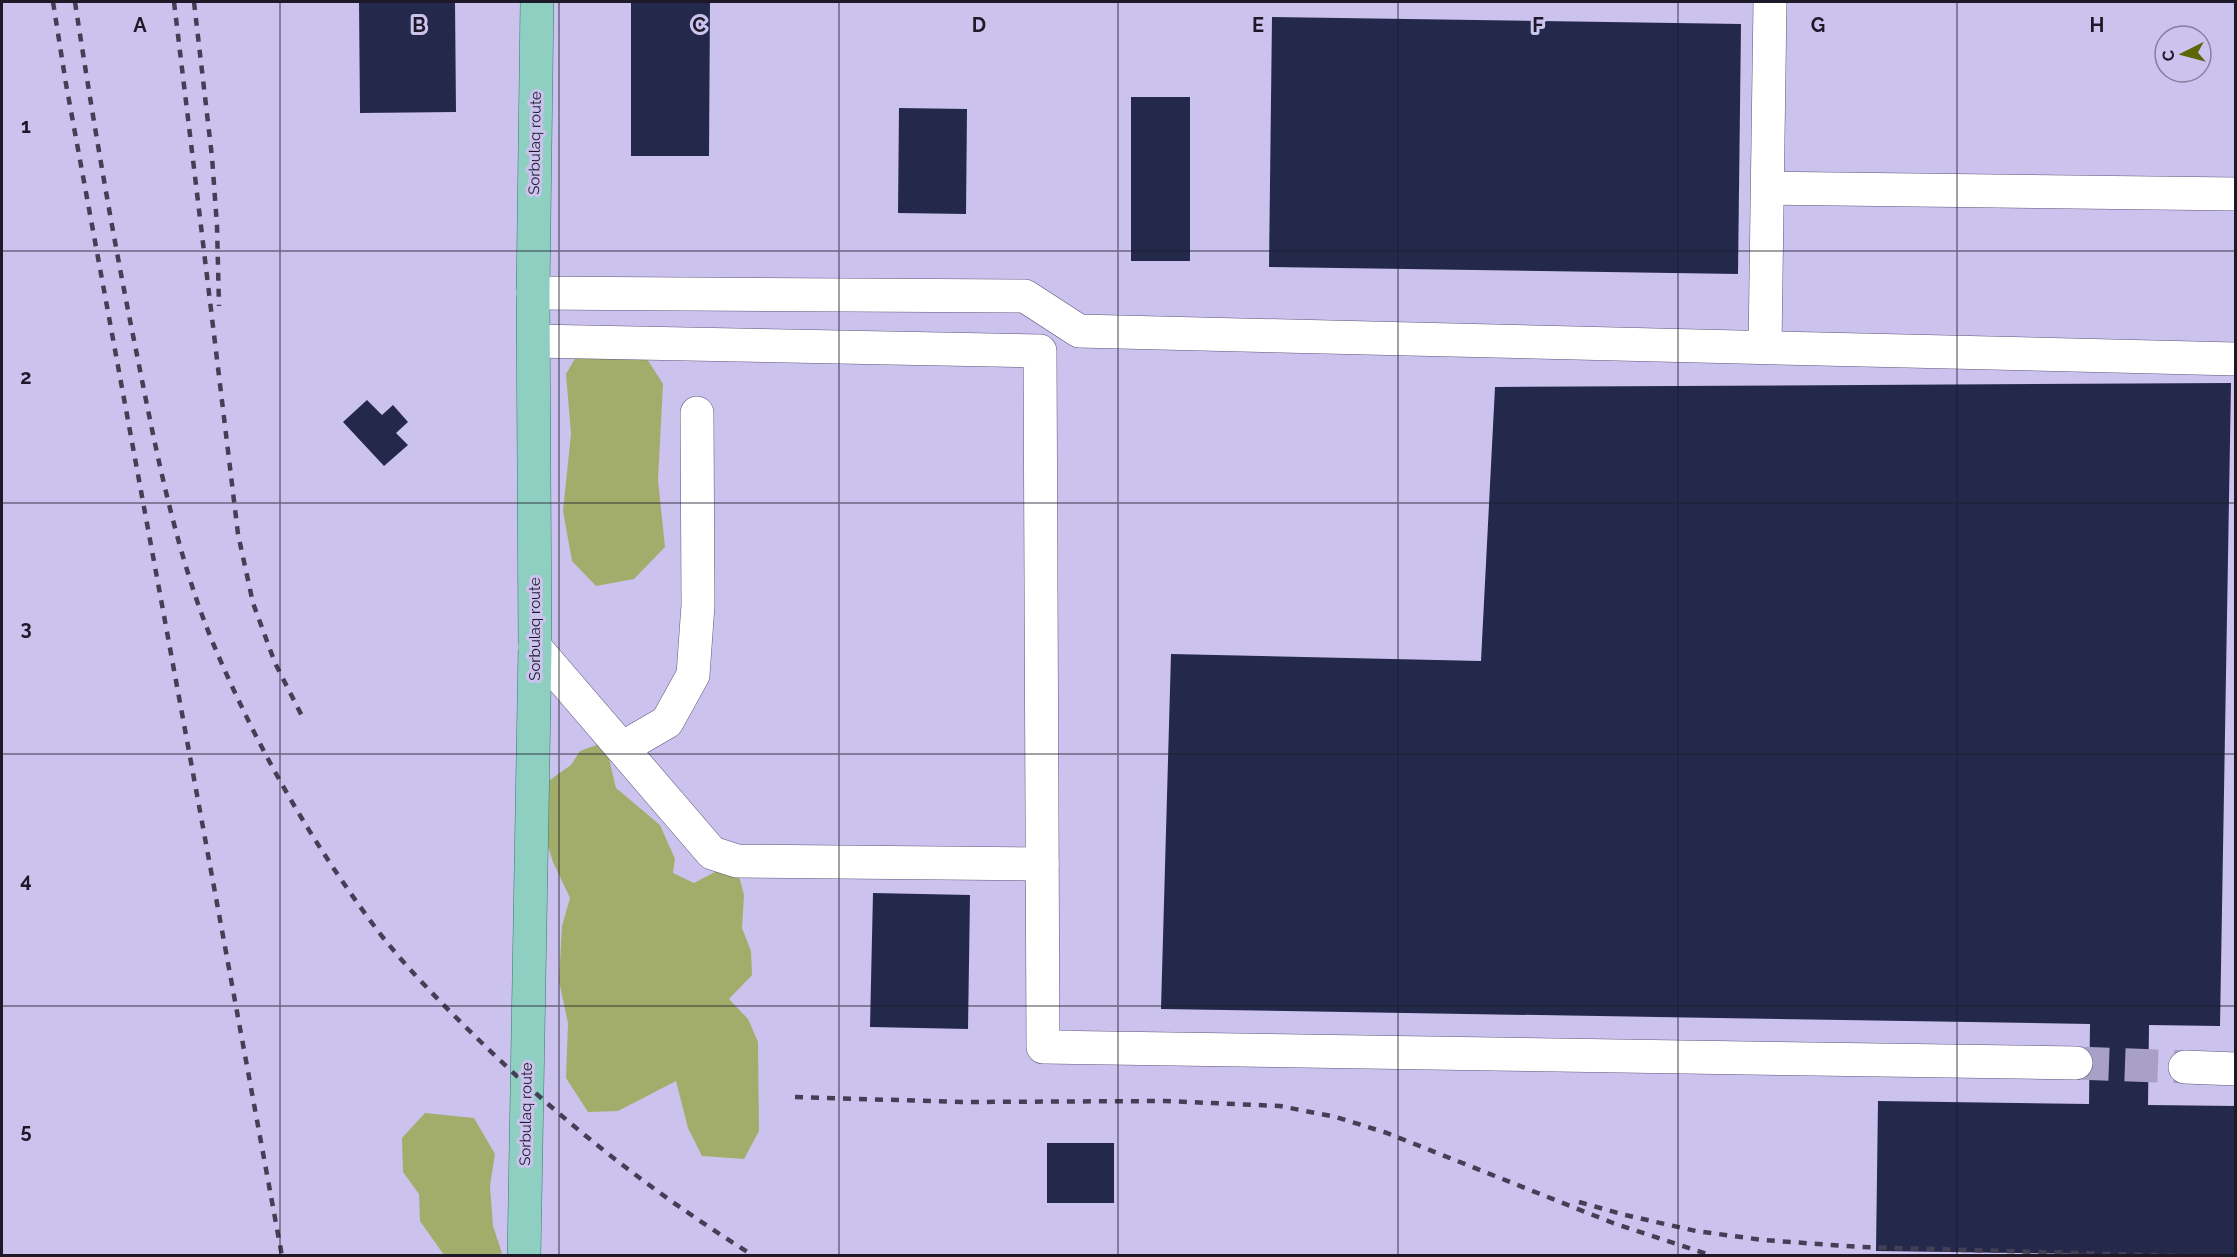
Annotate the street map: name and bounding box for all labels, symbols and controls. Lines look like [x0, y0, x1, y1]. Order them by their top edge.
text: A [133, 13, 147, 37]
text: B [412, 13, 426, 37]
text: C [692, 13, 706, 37]
text: D [972, 13, 986, 37]
text: E [1252, 13, 1264, 37]
text: F [1532, 13, 1544, 37]
text: G [1811, 13, 1825, 37]
text: H [2090, 13, 2104, 37]
north arrow [2153, 24, 2213, 84]
text: С [2159, 49, 2179, 62]
street label: Sorbulaq route [525, 91, 545, 195]
text: 1 [21, 114, 31, 138]
text: 2 [20, 365, 32, 389]
street label: Sorbulaq route [526, 577, 544, 681]
text: 3 [20, 616, 32, 640]
text: 4 [20, 868, 32, 892]
street label: Sorbulaq route [516, 1062, 536, 1166]
text: 5 [20, 1119, 32, 1143]

